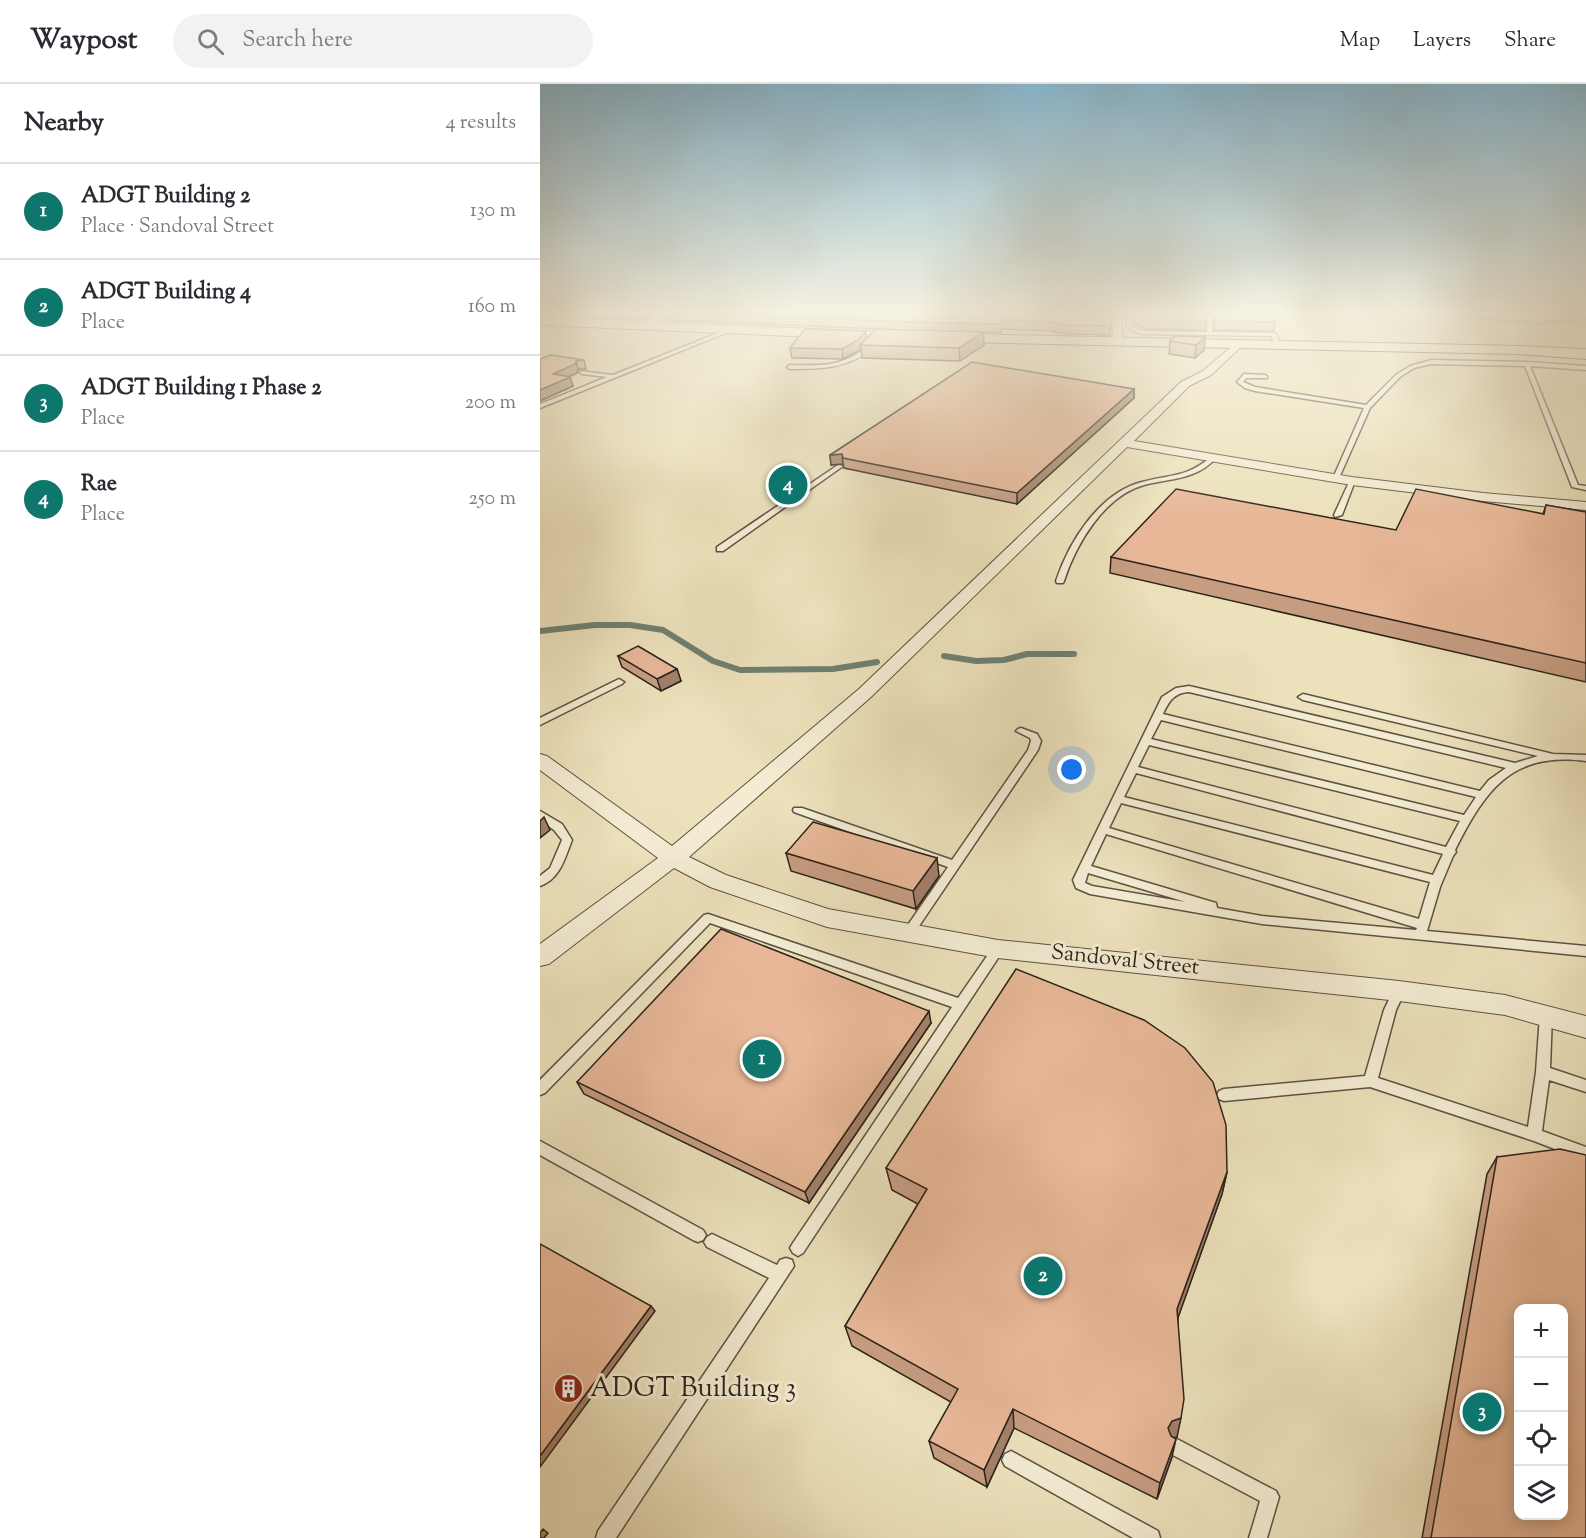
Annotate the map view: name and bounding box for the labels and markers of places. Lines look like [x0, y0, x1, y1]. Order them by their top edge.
pin: 4 [768, 462, 808, 508]
pin: 1 [742, 1036, 782, 1082]
pin: 2 [1024, 1254, 1062, 1298]
place label: ADGT Building 3 [590, 1370, 796, 1409]
building icon: ADGT Building 3 [553, 1373, 585, 1405]
pin: 3 [1462, 1390, 1502, 1434]

